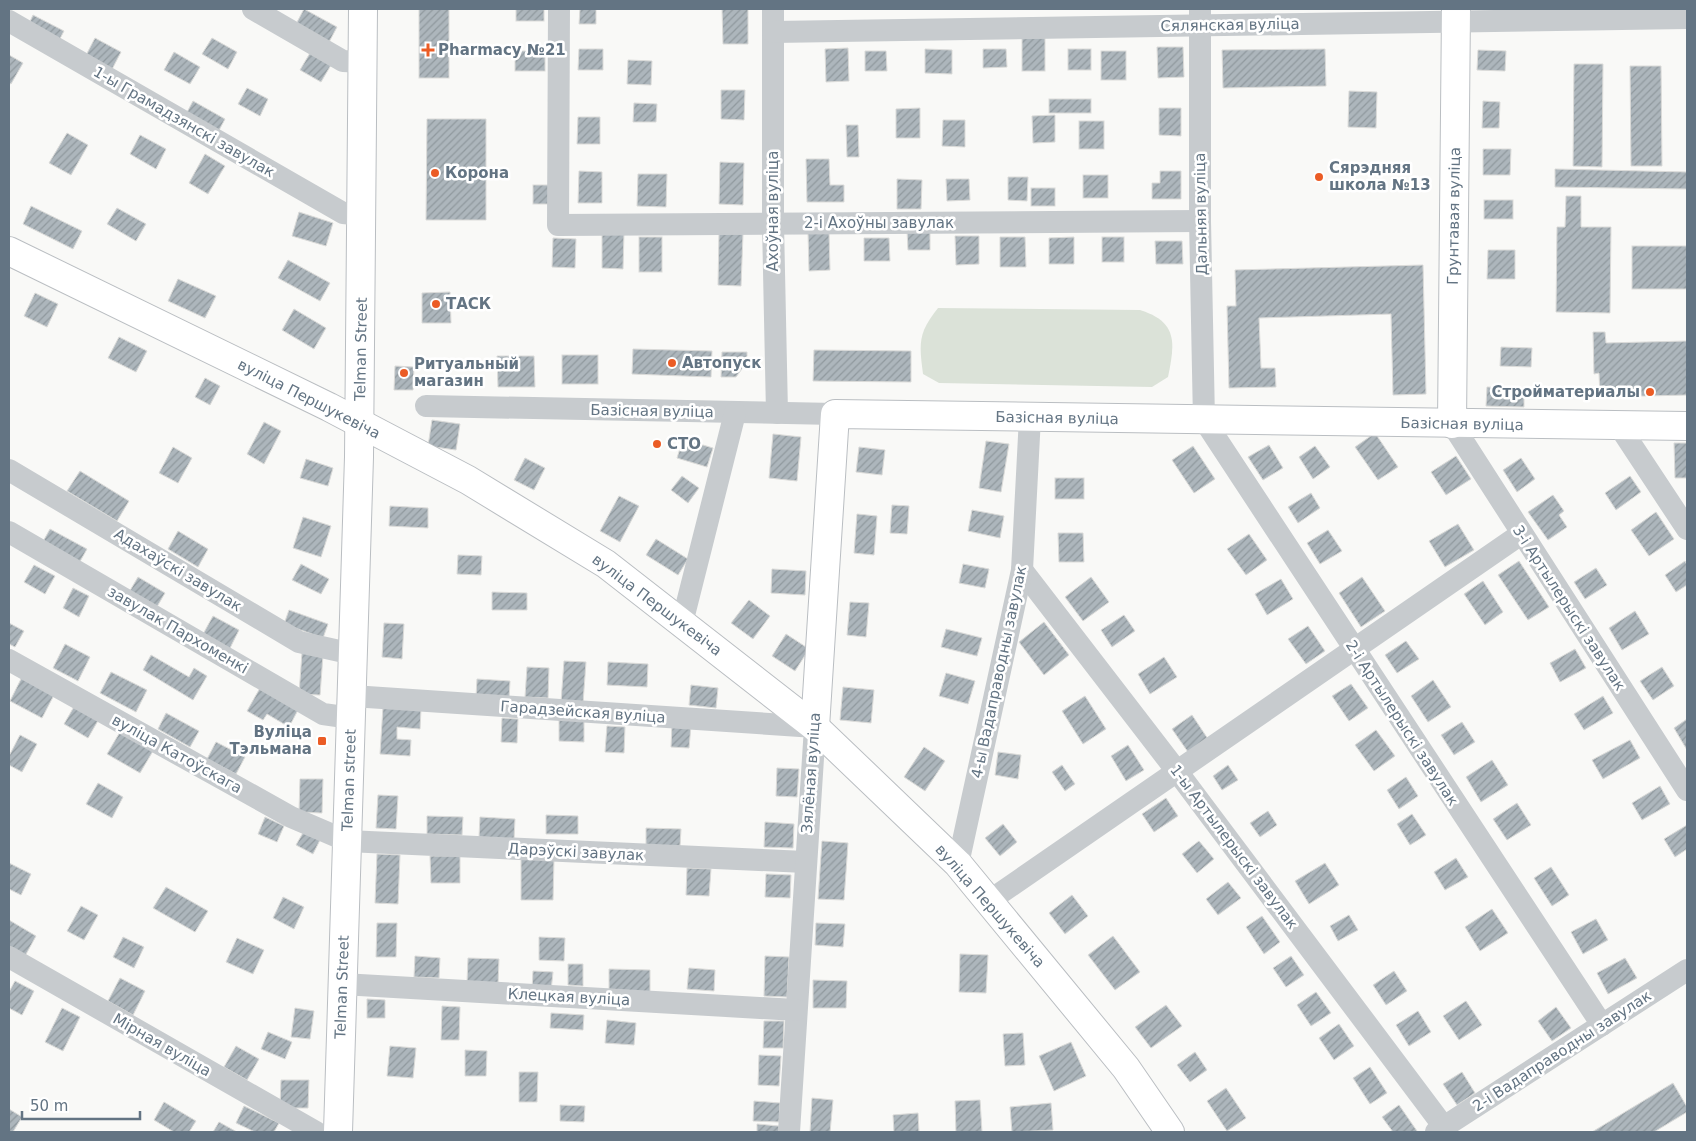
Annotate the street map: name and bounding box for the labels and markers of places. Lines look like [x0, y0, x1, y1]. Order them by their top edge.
place label: Pharmacy №21 [438, 41, 566, 59]
marker: Pharmacy №21 [422, 44, 434, 56]
place label: Сярэдняя школа №13 [1329, 159, 1431, 194]
place label: Корона [445, 164, 509, 182]
marker: Корона [429, 167, 441, 179]
marker: Сярэдняя школа №13 [1313, 171, 1325, 183]
place label: ТАСК [446, 295, 492, 313]
marker: ТАСК [430, 298, 442, 310]
place label: Автопуск [682, 354, 761, 372]
place label: Ритуальный магазин [414, 355, 519, 390]
marker: Автопуск [666, 357, 678, 369]
marker: Ритуальный магазин [398, 367, 410, 379]
place label: Стройматериалы [1492, 383, 1640, 401]
marker: Стройматериалы [1644, 386, 1656, 398]
place label: СТО [667, 435, 701, 453]
marker: СТО [651, 438, 663, 450]
place label: Вуліца Тэльмана [230, 723, 312, 758]
marker: Вуліца Тэльмана [316, 735, 328, 747]

